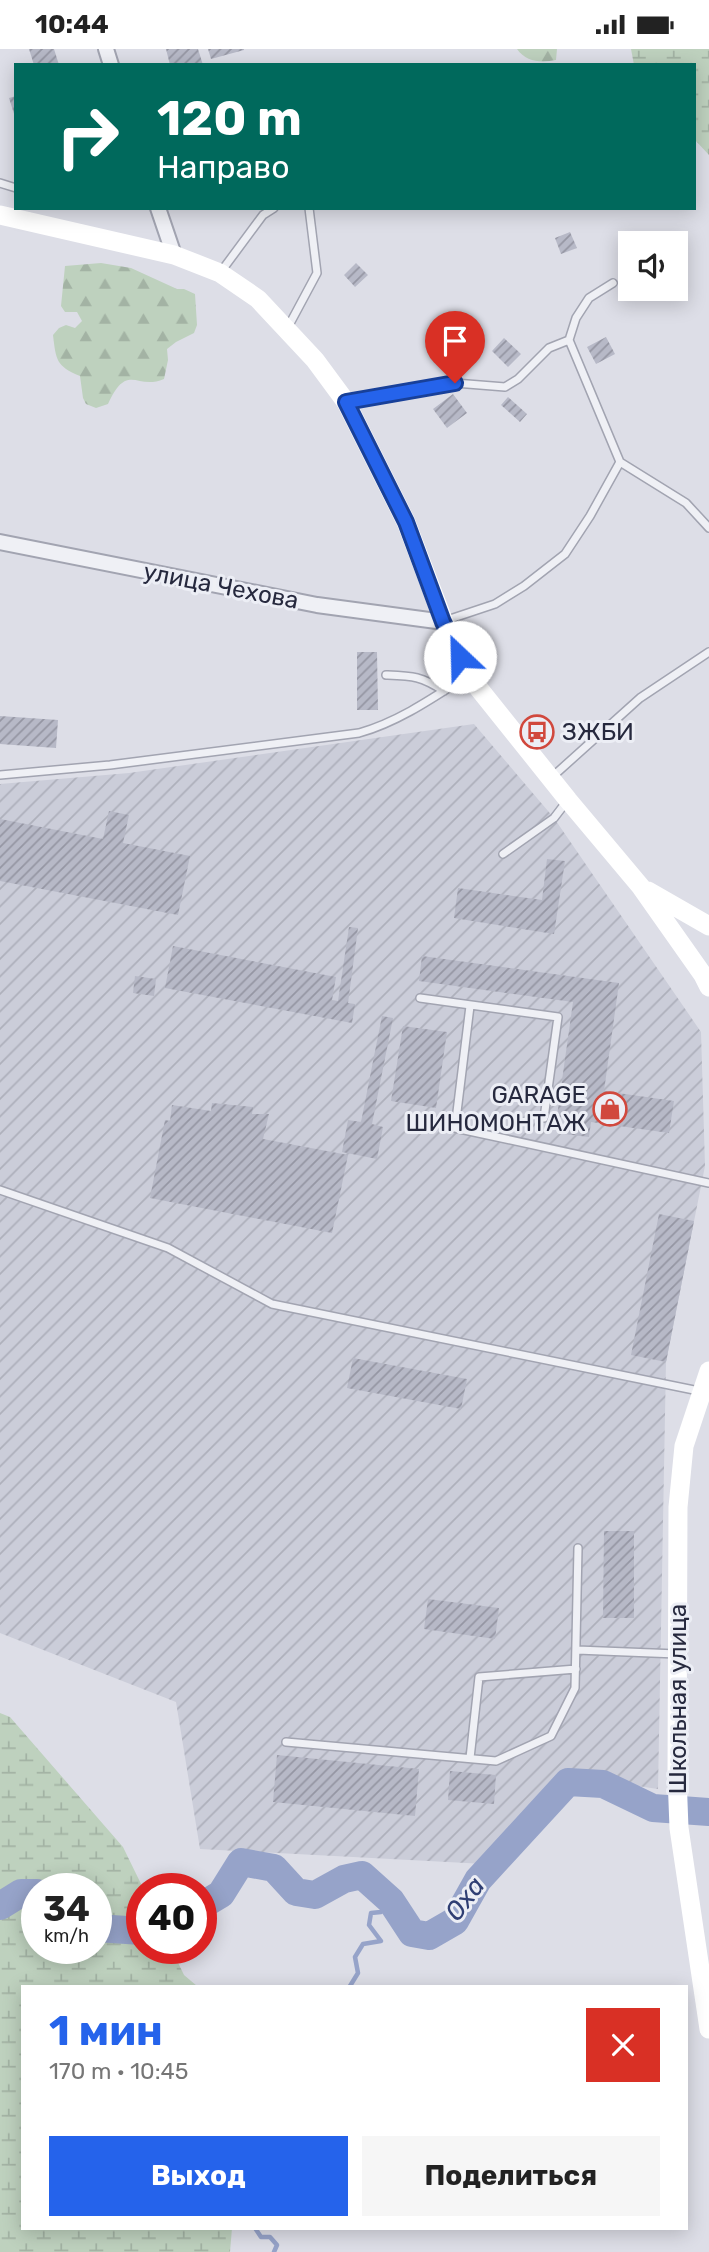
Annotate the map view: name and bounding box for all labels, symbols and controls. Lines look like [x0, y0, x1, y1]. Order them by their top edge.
text: 10:44 [35, 9, 109, 40]
text: 120 m [157, 89, 302, 147]
icon: right [42, 91, 133, 182]
text: Направо [157, 148, 290, 186]
map controls [618, 231, 688, 301]
button: sound [618, 231, 688, 301]
pin [425, 311, 485, 383]
icon: arrive [436, 322, 474, 360]
street label: улица Чехова [141, 557, 301, 615]
position arrow [423, 620, 497, 694]
bus stop icon: ЗЖБИ [518, 713, 556, 751]
place label: ЗЖБИ [562, 718, 634, 746]
place label: GARAGE ШИНОМОНТАЖ [406, 1081, 586, 1137]
shop icon: GARAGE ШИНОМОНТАЖ [591, 1090, 629, 1128]
street label: Школьная улица [664, 1604, 692, 1794]
water label: Оха [439, 1871, 491, 1927]
speed limit sign: 40 [126, 1873, 217, 1964]
text: 34 [43, 1888, 90, 1930]
text: km/h [44, 1925, 89, 1947]
text: 1 мин [49, 2006, 163, 2056]
button: close [586, 2008, 660, 2082]
text: 170 m · 10:45 [49, 2057, 188, 2085]
button: Выход [49, 2136, 348, 2216]
button: Поделиться [362, 2136, 660, 2216]

